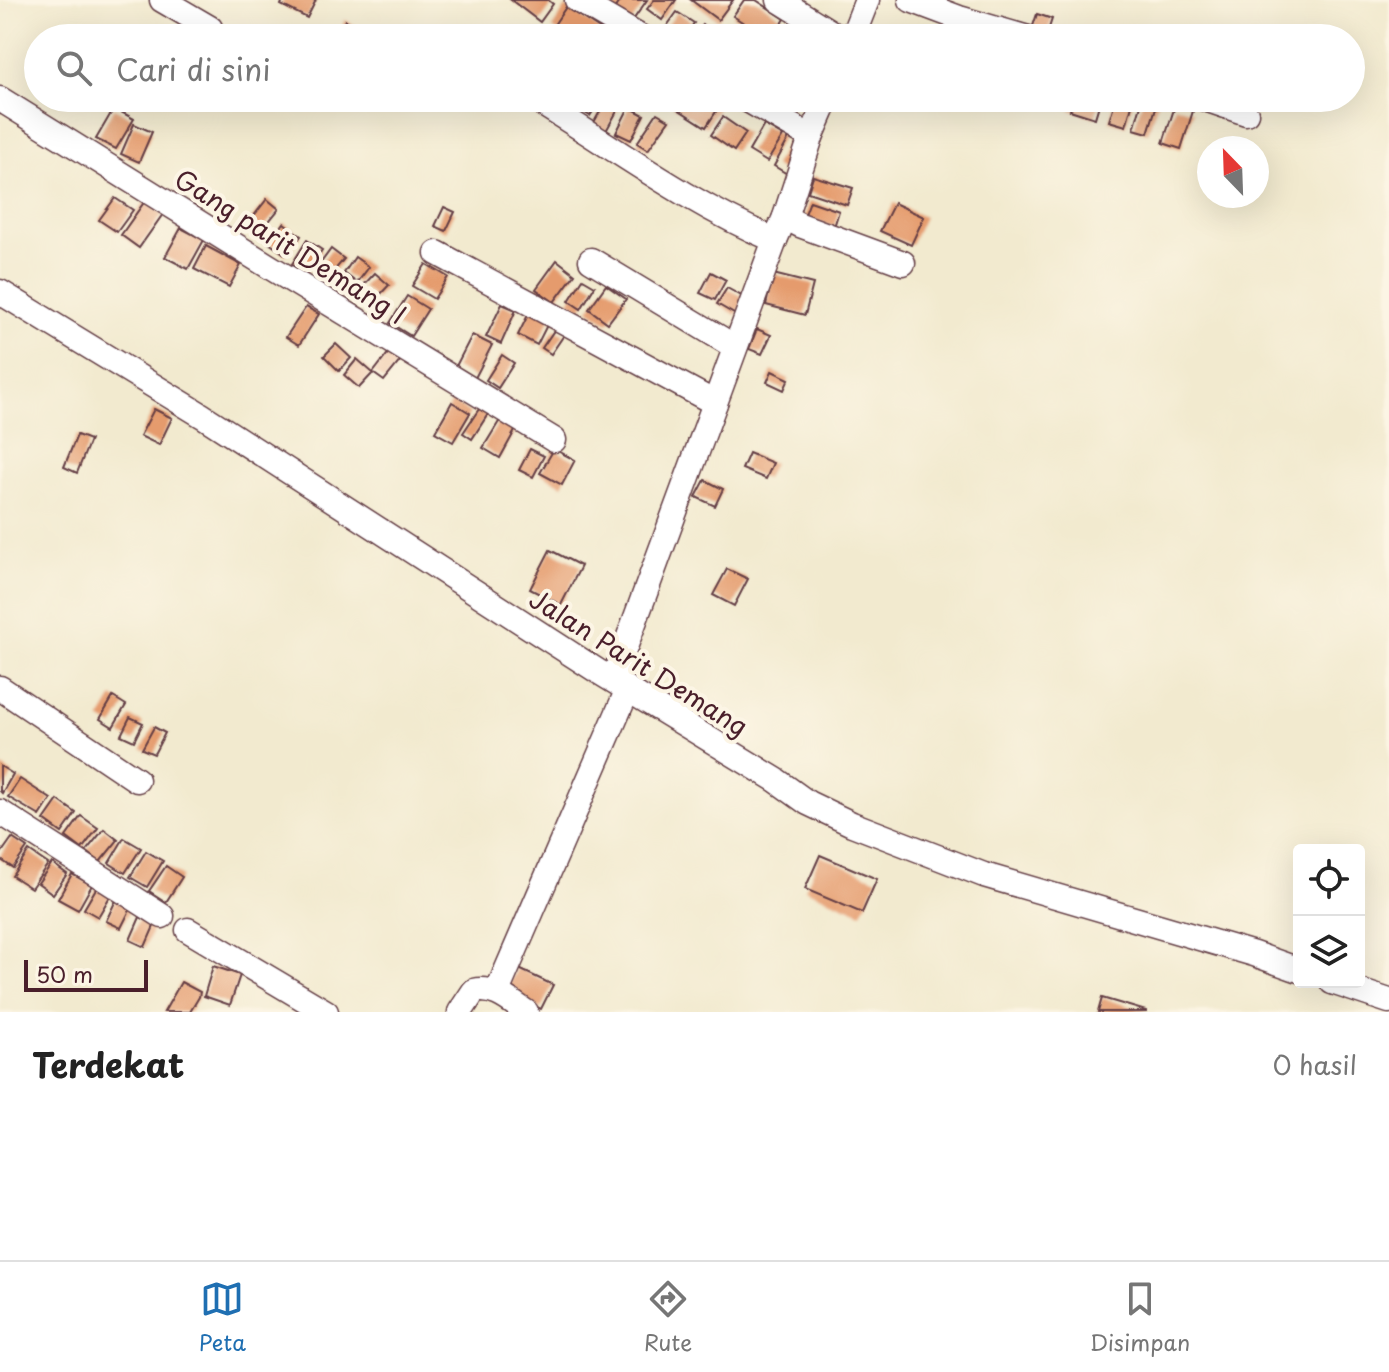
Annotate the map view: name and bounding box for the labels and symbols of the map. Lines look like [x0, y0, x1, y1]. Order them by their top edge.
north arrow [1197, 136, 1269, 208]
street label: Gang parit Demang I [167, 159, 415, 333]
street label: Jalan Parit Demang [522, 579, 756, 745]
scale bar [24, 956, 148, 992]

